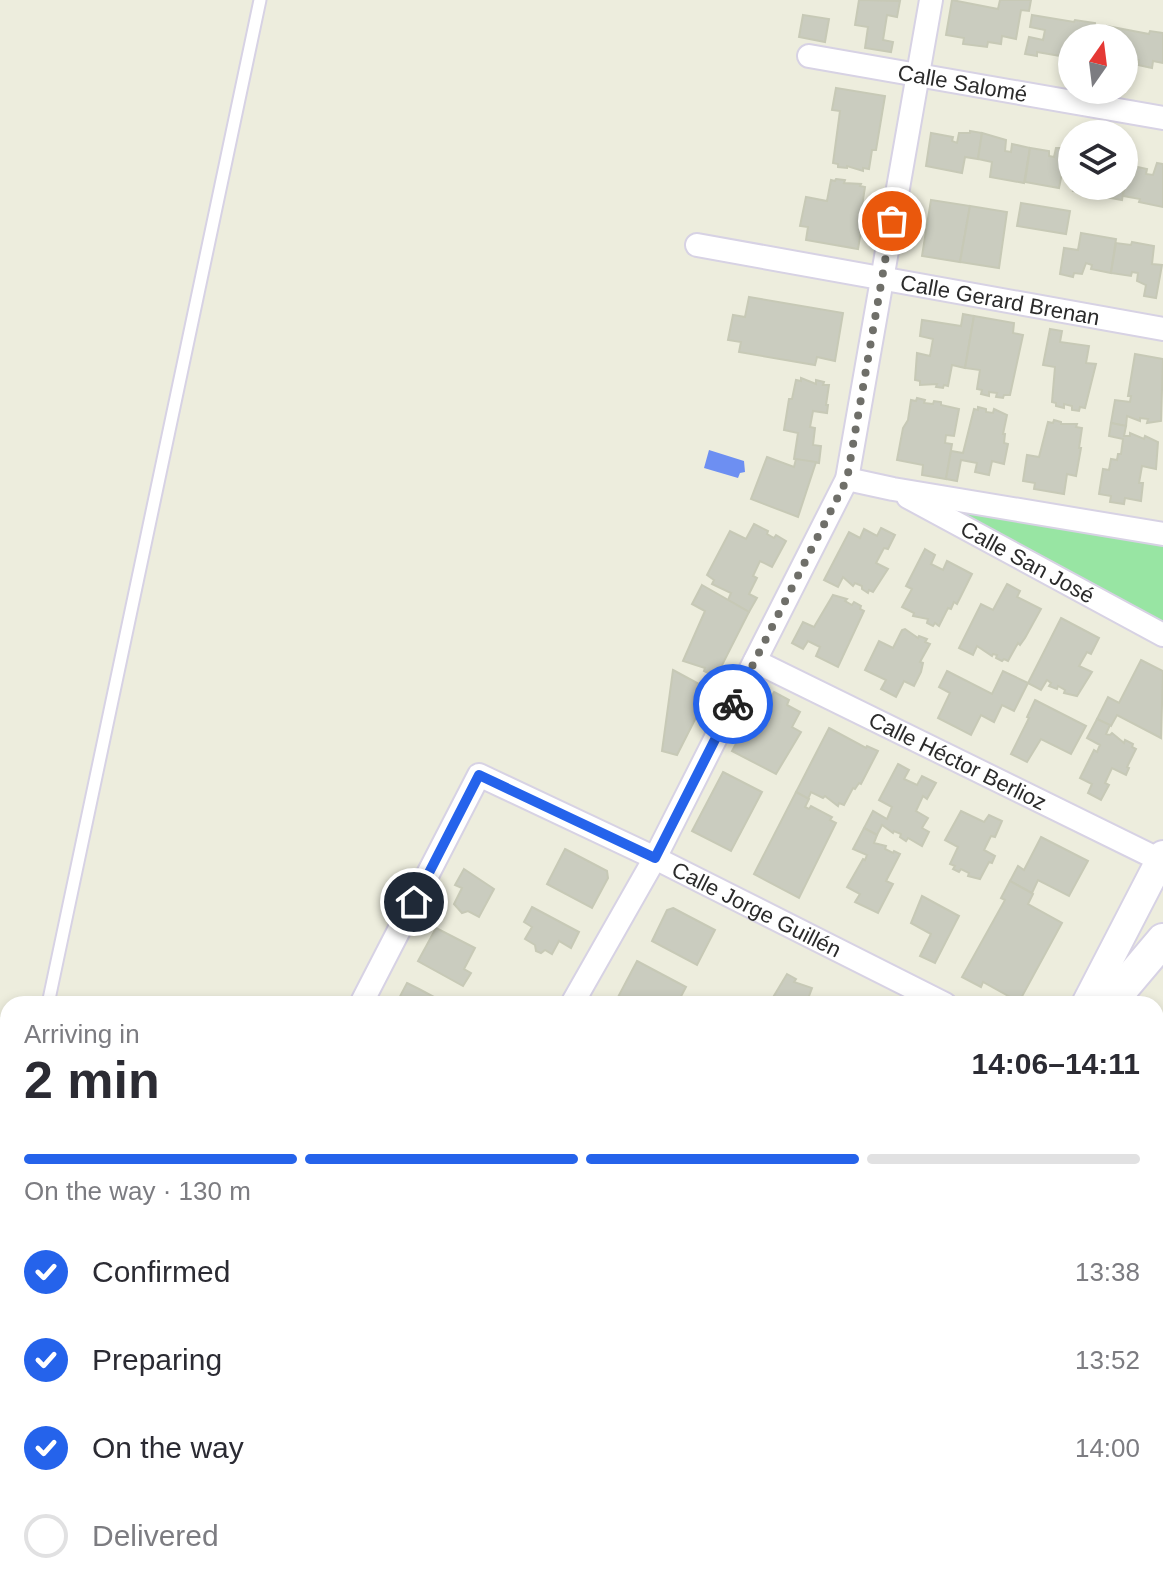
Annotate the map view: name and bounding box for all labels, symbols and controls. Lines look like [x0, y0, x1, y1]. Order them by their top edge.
north arrow [1058, 24, 1138, 104]
map controls [1058, 24, 1138, 200]
street label: Calle Salomé [896, 60, 1029, 107]
button: layers [1058, 120, 1138, 200]
pin [858, 187, 926, 255]
icon: bag [870, 199, 914, 243]
street label: Calle Gerard Brenan [898, 270, 1102, 330]
street label: Calle San José [956, 516, 1098, 608]
courier [693, 664, 773, 744]
icon: bike [711, 682, 755, 726]
street label: Calle Héctor Berlioz [865, 707, 1050, 815]
street label: Calle Jorge Guillén [668, 857, 845, 963]
pin [380, 868, 448, 936]
icon: home [392, 880, 436, 924]
text: Arriving in [24, 1019, 140, 1049]
text: 14:06–14:11 [972, 1047, 1140, 1080]
text: 2 min [24, 1051, 160, 1109]
text: On the way · 130 m [24, 1176, 251, 1206]
icon: check [24, 1250, 68, 1294]
text: Confirmed [92, 1255, 230, 1288]
text: 13:38 [1075, 1257, 1140, 1287]
icon: check [24, 1338, 68, 1382]
text: Preparing [92, 1343, 222, 1376]
text: 13:52 [1075, 1345, 1140, 1375]
icon: check [24, 1426, 68, 1470]
text: On the way [92, 1431, 244, 1464]
text: 14:00 [1075, 1433, 1140, 1463]
text: Delivered [92, 1519, 219, 1552]

